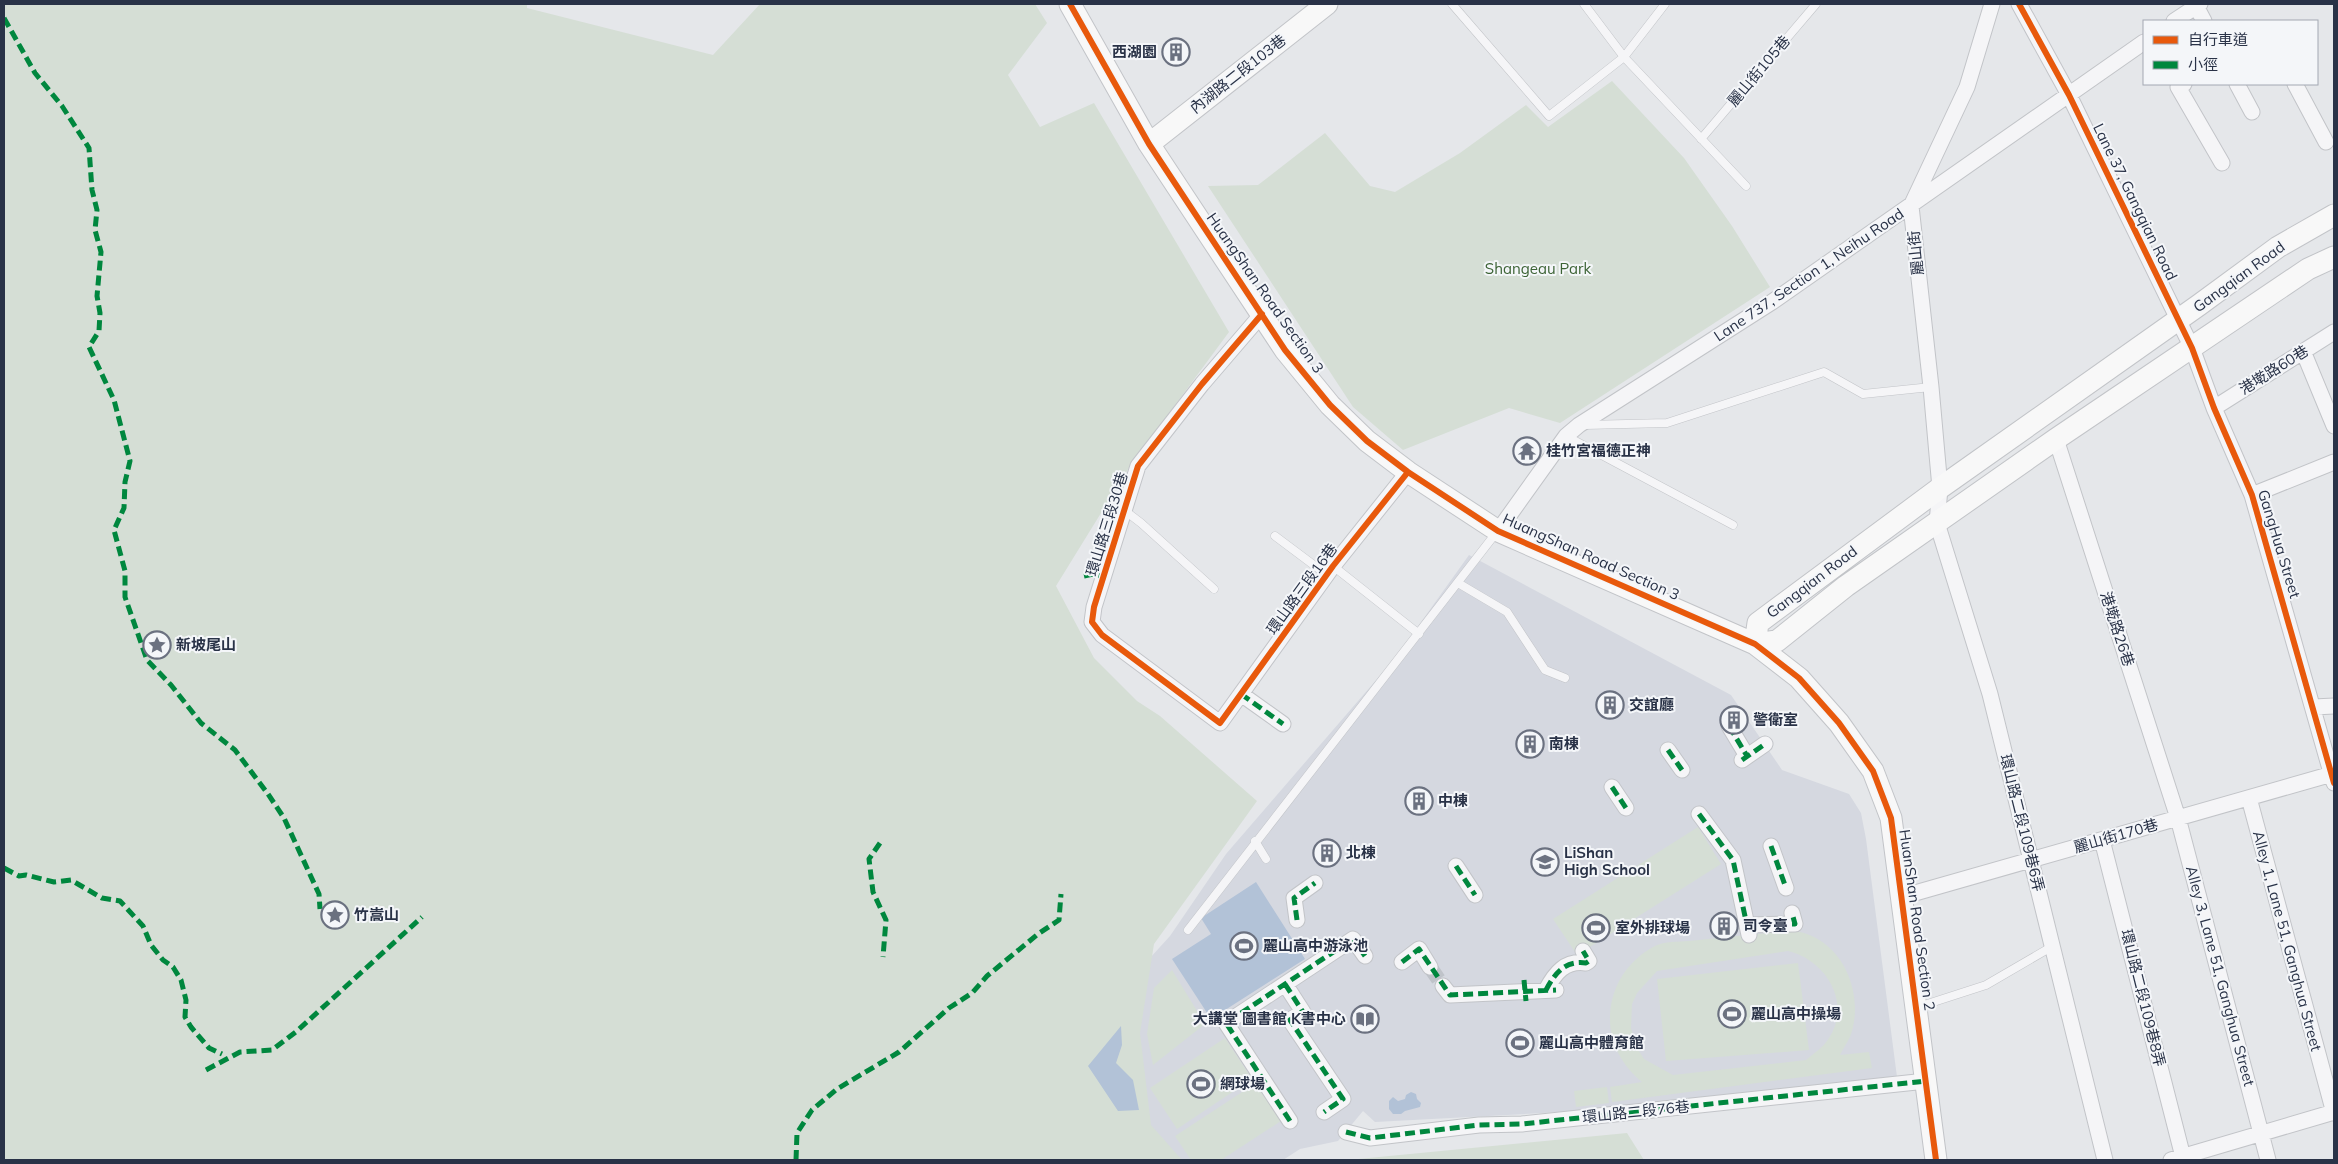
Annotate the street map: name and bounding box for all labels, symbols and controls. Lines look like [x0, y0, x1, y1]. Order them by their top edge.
legend [2143, 20, 2318, 85]
street label: 內湖路二段103巷 [1186, 30, 1290, 117]
text: 自行車道 [2188, 30, 2248, 49]
street label: 麗山街105巷 [1723, 31, 1794, 110]
building icon: 西湖園 [1161, 37, 1191, 67]
place label: 西湖園 [1112, 42, 1157, 61]
text: 小徑 [2188, 55, 2218, 74]
street label: Lane 37, Gangqian Road [2089, 120, 2182, 283]
street label: Lane 737, Section 1, Neihu Road [1710, 204, 1907, 345]
street label: HuangShan Road Section 3 [1203, 209, 1328, 377]
street label: 麗山街 [1904, 230, 1927, 276]
street label: Gangqian Road [2189, 237, 2288, 316]
park label: Shangeau Park [1485, 259, 1591, 278]
street label: 港墘路60巷 [2236, 341, 2312, 398]
temple icon: 桂竹宮福德正神 [1512, 436, 1542, 466]
place label: 桂竹宮福德正神 [1546, 441, 1651, 460]
street label: 環山路三段30巷 [1082, 469, 1131, 578]
street label: GangHua Street [2254, 487, 2305, 600]
street label: HuangShan Road Section 3 [1500, 509, 1683, 604]
street label: 環山路三段16巷 [1262, 539, 1341, 638]
street label: Gangqian Road [1763, 541, 1861, 622]
street label: 港墘路26巷 [2096, 589, 2139, 669]
place icon: 新坡尾山 [142, 630, 172, 660]
place label: 新坡尾山 [176, 635, 236, 654]
building icon: 交誼廳 [1595, 690, 1625, 720]
place label: 交誼廳 [1629, 695, 1674, 714]
building icon: 警衛室 [1719, 705, 1749, 735]
place label: 警衛室 [1753, 710, 1798, 729]
building icon: 南棟 [1515, 729, 1545, 759]
place label: 南棟 [1549, 734, 1579, 753]
street label: 環山路二段109巷6弄 [1996, 752, 2049, 894]
building icon: 中棟 [1404, 786, 1434, 816]
place label: 中棟 [1438, 791, 1468, 810]
street label: 麗山街170巷 [2071, 814, 2160, 857]
street label: HuanShan Road Section 2 [1895, 828, 1940, 1012]
street label: Alley 1, Lane 51, Ganghua Street [2249, 829, 2326, 1053]
building icon: 北棟 [1312, 838, 1342, 868]
place label: 北棟 [1346, 843, 1376, 862]
place label: LiShan High School [1564, 843, 1650, 879]
school or university icon: LiShan High School [1530, 847, 1560, 877]
street label: Alley 3, Lane 51, Ganghua Street [2182, 864, 2259, 1088]
place icon: 竹嵩山 [320, 900, 350, 930]
place label: 竹嵩山 [354, 905, 399, 924]
building icon: 司令臺 [1709, 911, 1739, 941]
sports icon: 室外排球場 [1581, 913, 1611, 943]
place label: 司令臺 [1743, 916, 1788, 935]
place label: 室外排球場 [1615, 918, 1690, 937]
street label: 環山路二段109巷8弄 [2117, 927, 2170, 1069]
sports icon: 麗山高中游泳池 [1229, 931, 1259, 961]
place label: 麗山高中游泳池 [1263, 936, 1368, 955]
sports icon: 麗山高中操場 [1717, 999, 1747, 1029]
library icon: 大講堂 圖書館 K書中心 [1350, 1004, 1380, 1034]
place label: 麗山高中操場 [1751, 1004, 1841, 1023]
place label: 大講堂 圖書館 K書中心 [1193, 1009, 1346, 1028]
sports icon: 麗山高中體育館 [1505, 1028, 1535, 1058]
place label: 麗山高中體育館 [1539, 1033, 1644, 1052]
sports icon: 網球場 [1186, 1069, 1216, 1099]
place label: 網球場 [1220, 1074, 1265, 1093]
street label: 環山路二段76巷 [1581, 1096, 1691, 1127]

